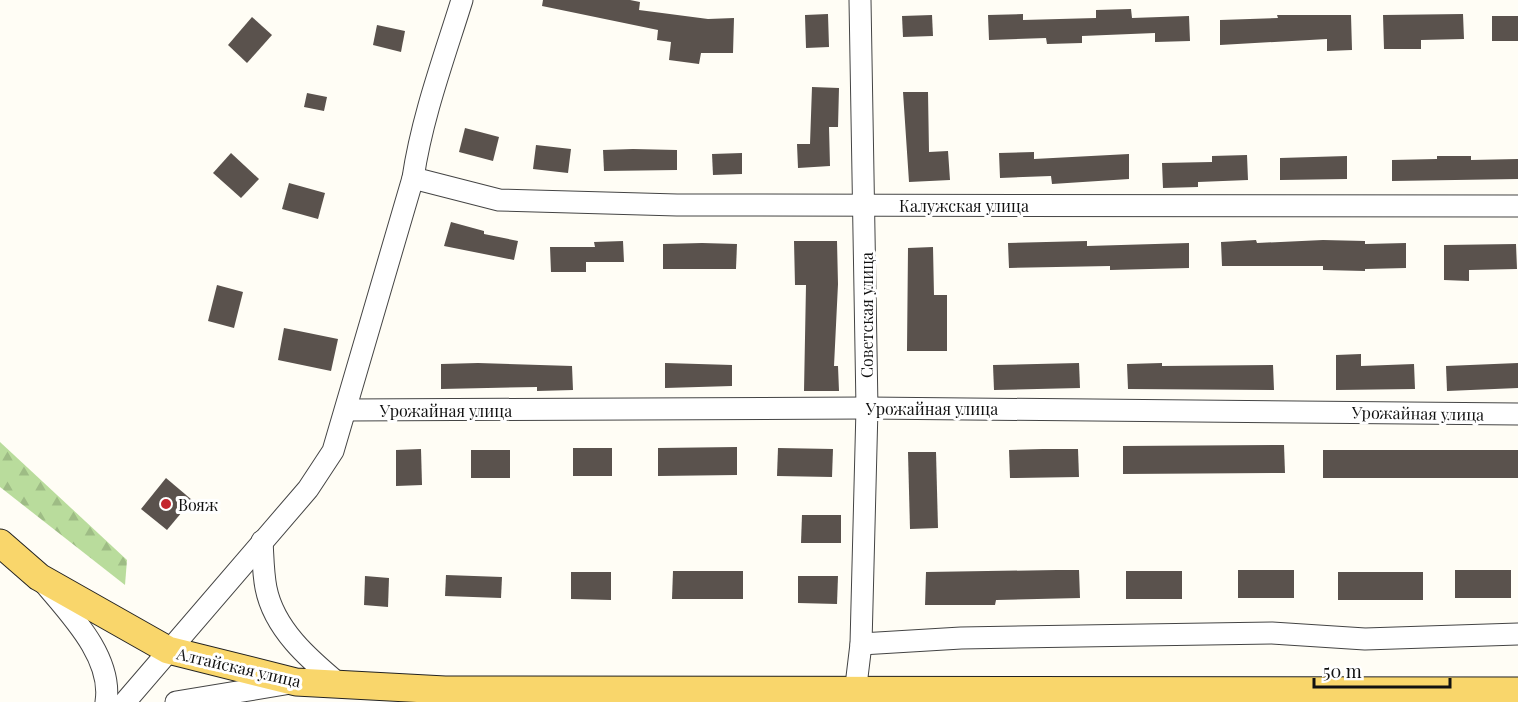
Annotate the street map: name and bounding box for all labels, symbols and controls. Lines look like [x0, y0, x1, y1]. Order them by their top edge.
street label: Калужская улица [899, 195, 1029, 216]
street label: Советская улица [856, 252, 877, 378]
street label: Урожайная улица [865, 398, 998, 419]
street label: Урожайная улица [379, 400, 512, 421]
street label: Урожайная улица [1351, 401, 1484, 425]
place label: Вояж [178, 494, 219, 515]
marker: Вояж [159, 497, 173, 511]
street label: Алтайская улица [174, 642, 303, 691]
scale bar [1314, 651, 1450, 689]
text: 50 m [1323, 659, 1362, 683]

